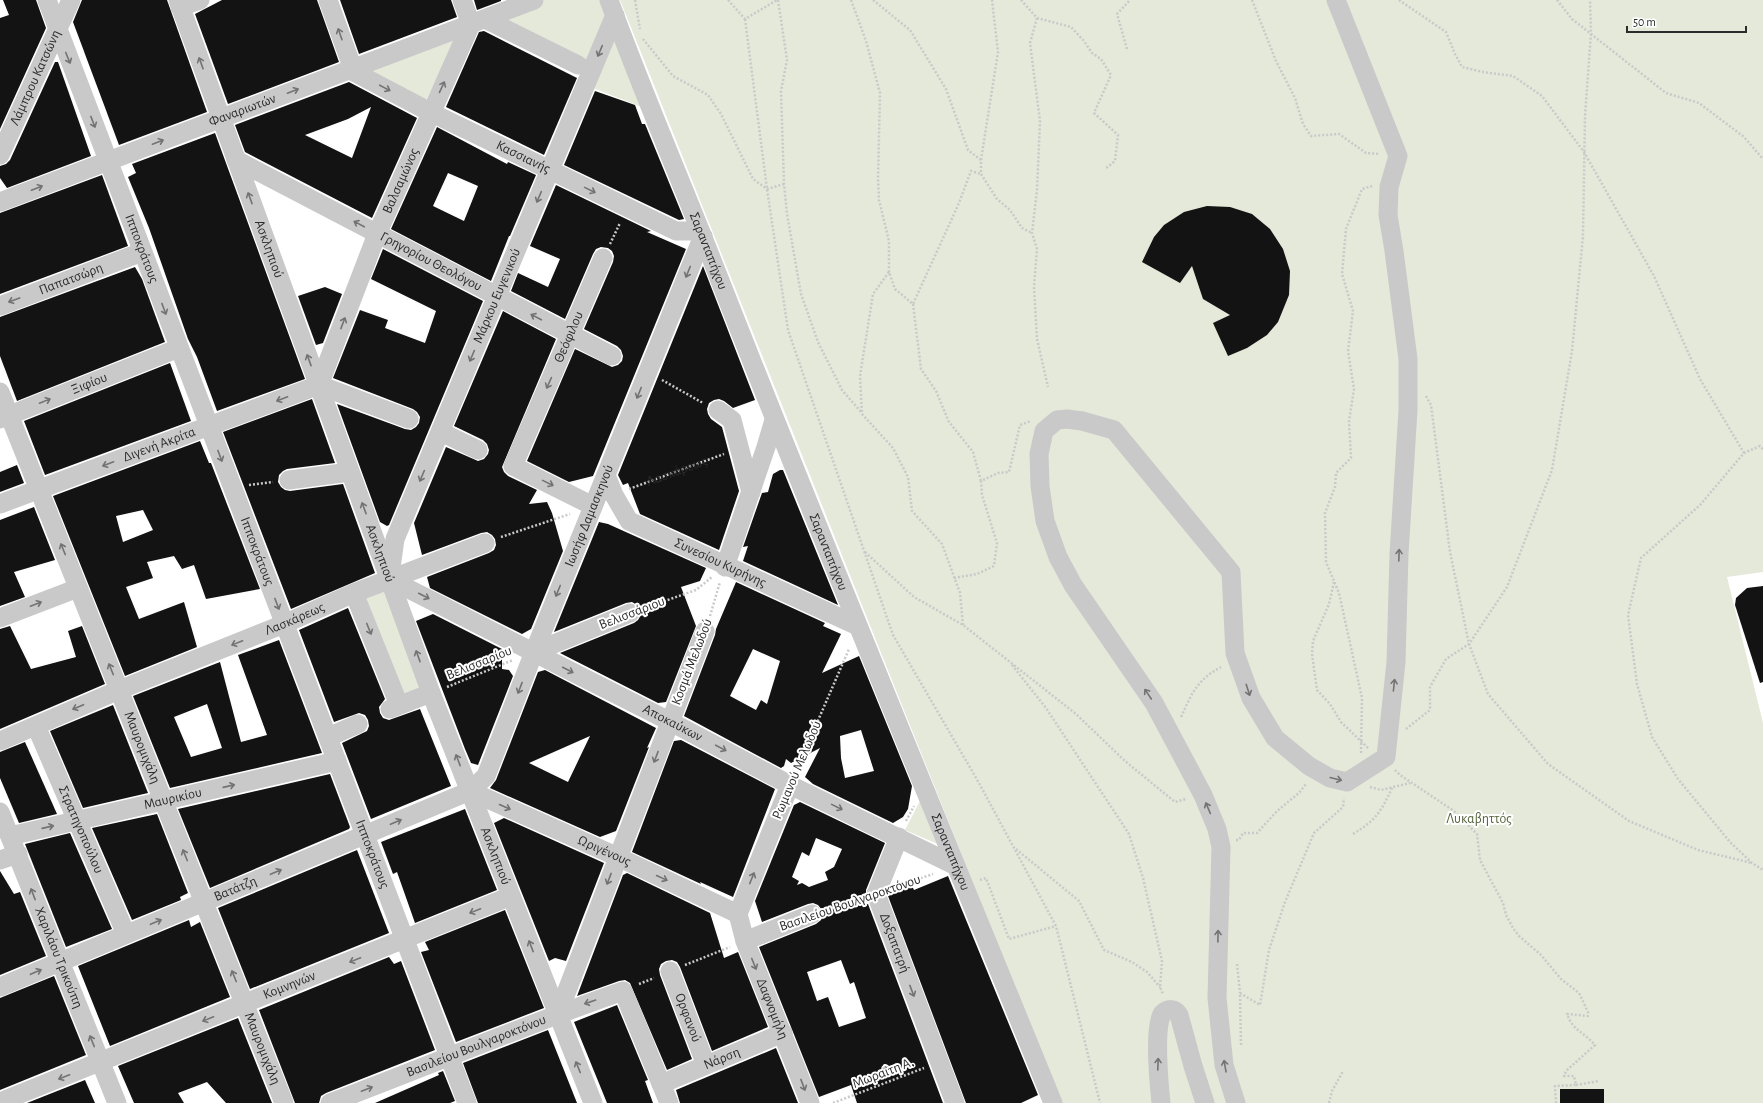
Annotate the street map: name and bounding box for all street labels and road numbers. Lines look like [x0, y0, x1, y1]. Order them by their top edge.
street label: Λάμπρου Κατσώνη [8, 28, 63, 128]
street label: Φαναριωτών [207, 91, 278, 129]
street label: Κασσιανής [494, 138, 553, 176]
street label: Βαλσαμώνος [380, 146, 422, 216]
street label: Σαρανταπήχου [687, 210, 730, 292]
street label: Ιπποκράτους [122, 212, 161, 285]
street label: Ασκληπιού [252, 218, 286, 280]
street label: Γρηγορίου Θεολόγου [378, 229, 484, 294]
street label: Μάρκου Ευγενικού [471, 246, 523, 345]
street label: Παπατσώρη [37, 260, 105, 297]
street label: Θεόφιλου [552, 309, 586, 365]
street label: Ξιφίου [69, 370, 109, 397]
street label: Διγενή Ακρίτα [121, 425, 197, 464]
street label: Λασκάρεως [645, 454, 710, 489]
street label: Ιωσήφ Δαμασκηνού [562, 463, 616, 569]
street label: Σαρανταπήχου [806, 512, 850, 593]
street label: Ιπποκράτους [238, 515, 277, 588]
street label: Ασκληπιού [363, 522, 397, 584]
street label: Συνεσίου Κυρήνης [672, 536, 769, 590]
street label: Βελισσάριου [597, 594, 667, 632]
street label: Λασκάρεως [263, 600, 327, 638]
street label: Κοσμά Μελωδού [669, 617, 715, 707]
street label: Βελισσαρίου [444, 644, 514, 682]
street label: Αποκαύκων [640, 702, 705, 744]
street label: Μαυρομιχάλη [121, 710, 163, 786]
street label: Ρωμανού Μελωδού [770, 719, 824, 821]
street label: Στρατηγοπούλου [56, 784, 106, 875]
street label: Μαυρικίου [143, 785, 203, 812]
street label: Σαρανταπήχου [928, 812, 972, 893]
street label: Ιπποκράτους [353, 818, 392, 891]
street label: Ασκληπιού [478, 825, 513, 887]
street label: Ωριγένους [575, 833, 634, 869]
street label: Βασιλείου Βουλγαροκτόνου [778, 872, 922, 934]
street label: Βατάτζη [212, 874, 259, 904]
street label: Χαριλάου Τρικούπη [32, 905, 85, 1010]
street label: Δοξαπατρή [877, 911, 912, 975]
street label: Κομνηνών [261, 968, 318, 1002]
street label: Δαφνομήλη [754, 976, 791, 1041]
street label: Ορφανού [672, 991, 704, 1044]
street label: Μαυρομιχάλη [242, 1011, 283, 1087]
street label: Βασιλείου Βουλγαροκτόνου [405, 1013, 548, 1080]
street label: Νάρση [702, 1045, 742, 1072]
street label: Μωραΐτη Α. [850, 1054, 915, 1091]

